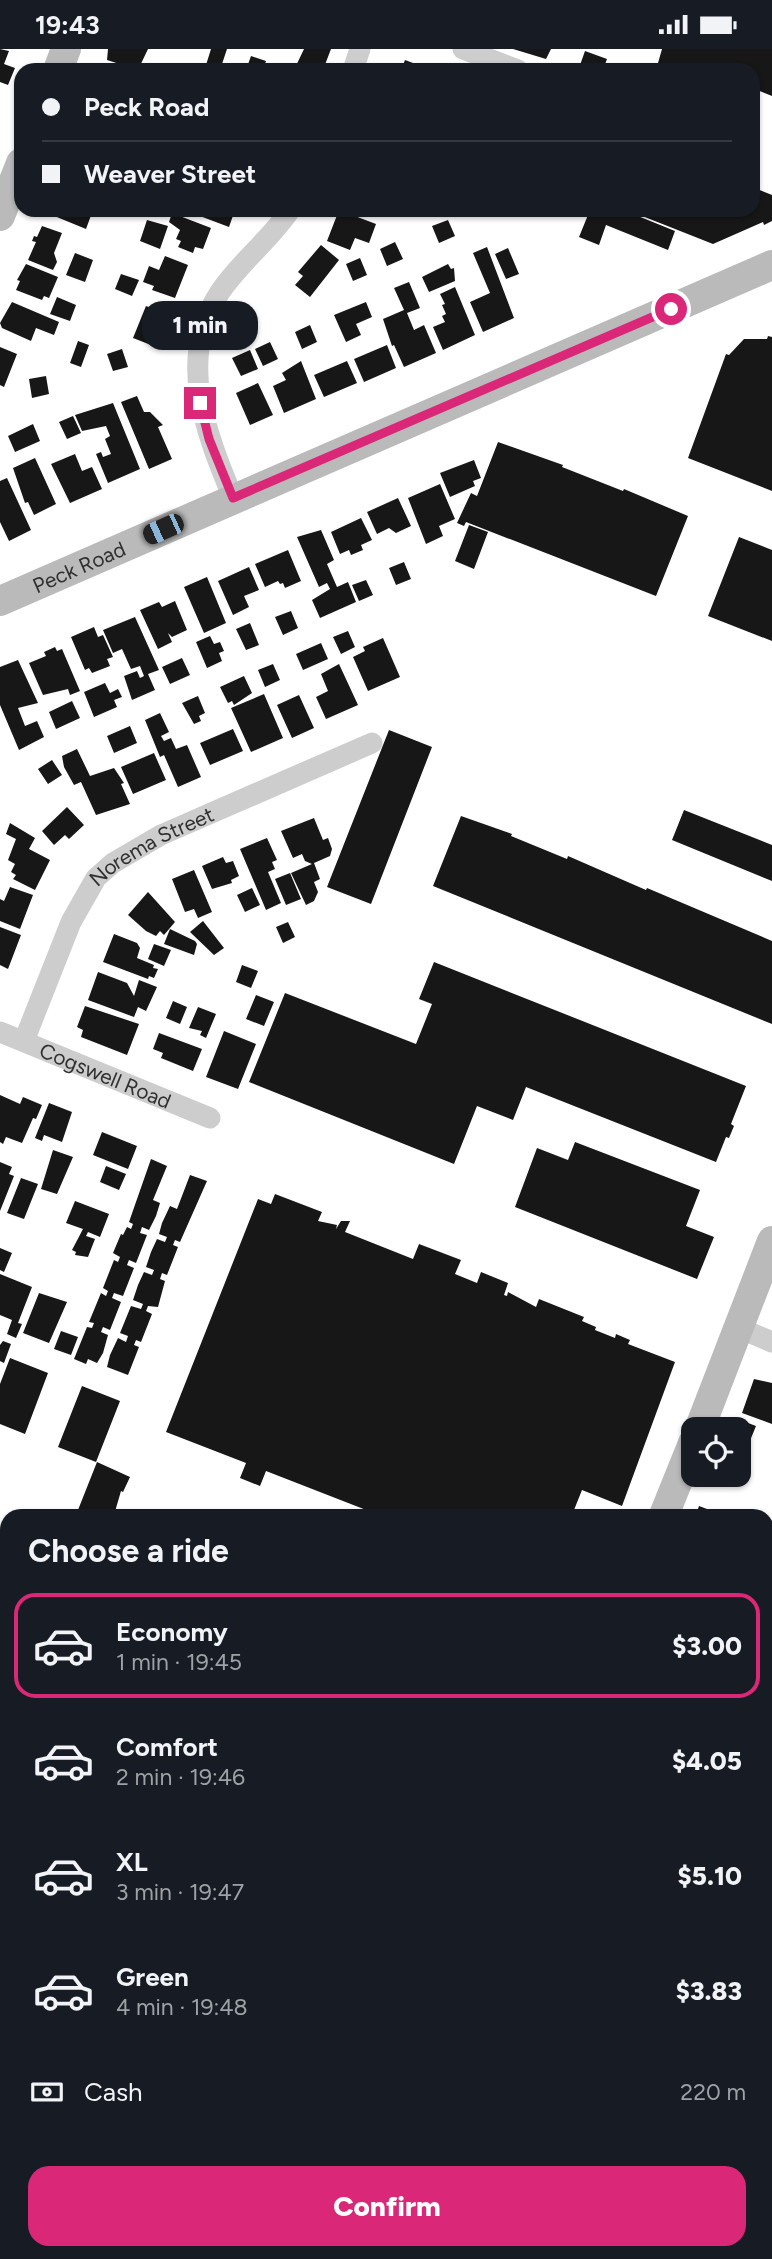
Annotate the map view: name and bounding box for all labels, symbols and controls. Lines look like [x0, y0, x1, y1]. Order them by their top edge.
text: 19:43 [35, 9, 100, 41]
text: Peck Road [84, 91, 209, 123]
text: Weaver Street [84, 158, 256, 190]
route start [655, 293, 687, 325]
callout: 1 min [142, 301, 258, 351]
text: 1 min [173, 311, 227, 339]
route end [184, 387, 216, 419]
car [140, 511, 187, 547]
street label: Peck Road [29, 536, 129, 598]
street label: Norema Street [84, 801, 217, 891]
street label: Cogswell Road [36, 1037, 175, 1113]
map controls [681, 1417, 751, 1487]
button: locate [681, 1417, 751, 1487]
text: Choose a ride [28, 1532, 229, 1570]
icon: car [32, 1614, 95, 1677]
text: Economy [116, 1616, 228, 1648]
text: $3.00 [672, 1630, 742, 1662]
text: 1 min · 19:45 [116, 1648, 242, 1676]
icon: car [32, 1729, 95, 1792]
text: Comfort [116, 1731, 218, 1763]
text: $4.05 [672, 1745, 742, 1777]
text: 2 min · 19:46 [116, 1763, 245, 1791]
icon: car [32, 1844, 95, 1907]
text: XL [116, 1846, 148, 1878]
text: $5.10 [678, 1860, 742, 1892]
text: 3 min · 19:47 [116, 1878, 244, 1906]
icon: car [32, 1959, 95, 2022]
text: Green [116, 1961, 189, 1993]
text: $3.83 [676, 1975, 742, 2007]
text: 4 min · 19:48 [116, 1993, 248, 2021]
icon: cash [28, 2073, 66, 2111]
text: Cash [84, 2076, 143, 2108]
text: 220 m [680, 2078, 746, 2106]
button: Confirm [28, 2166, 746, 2246]

